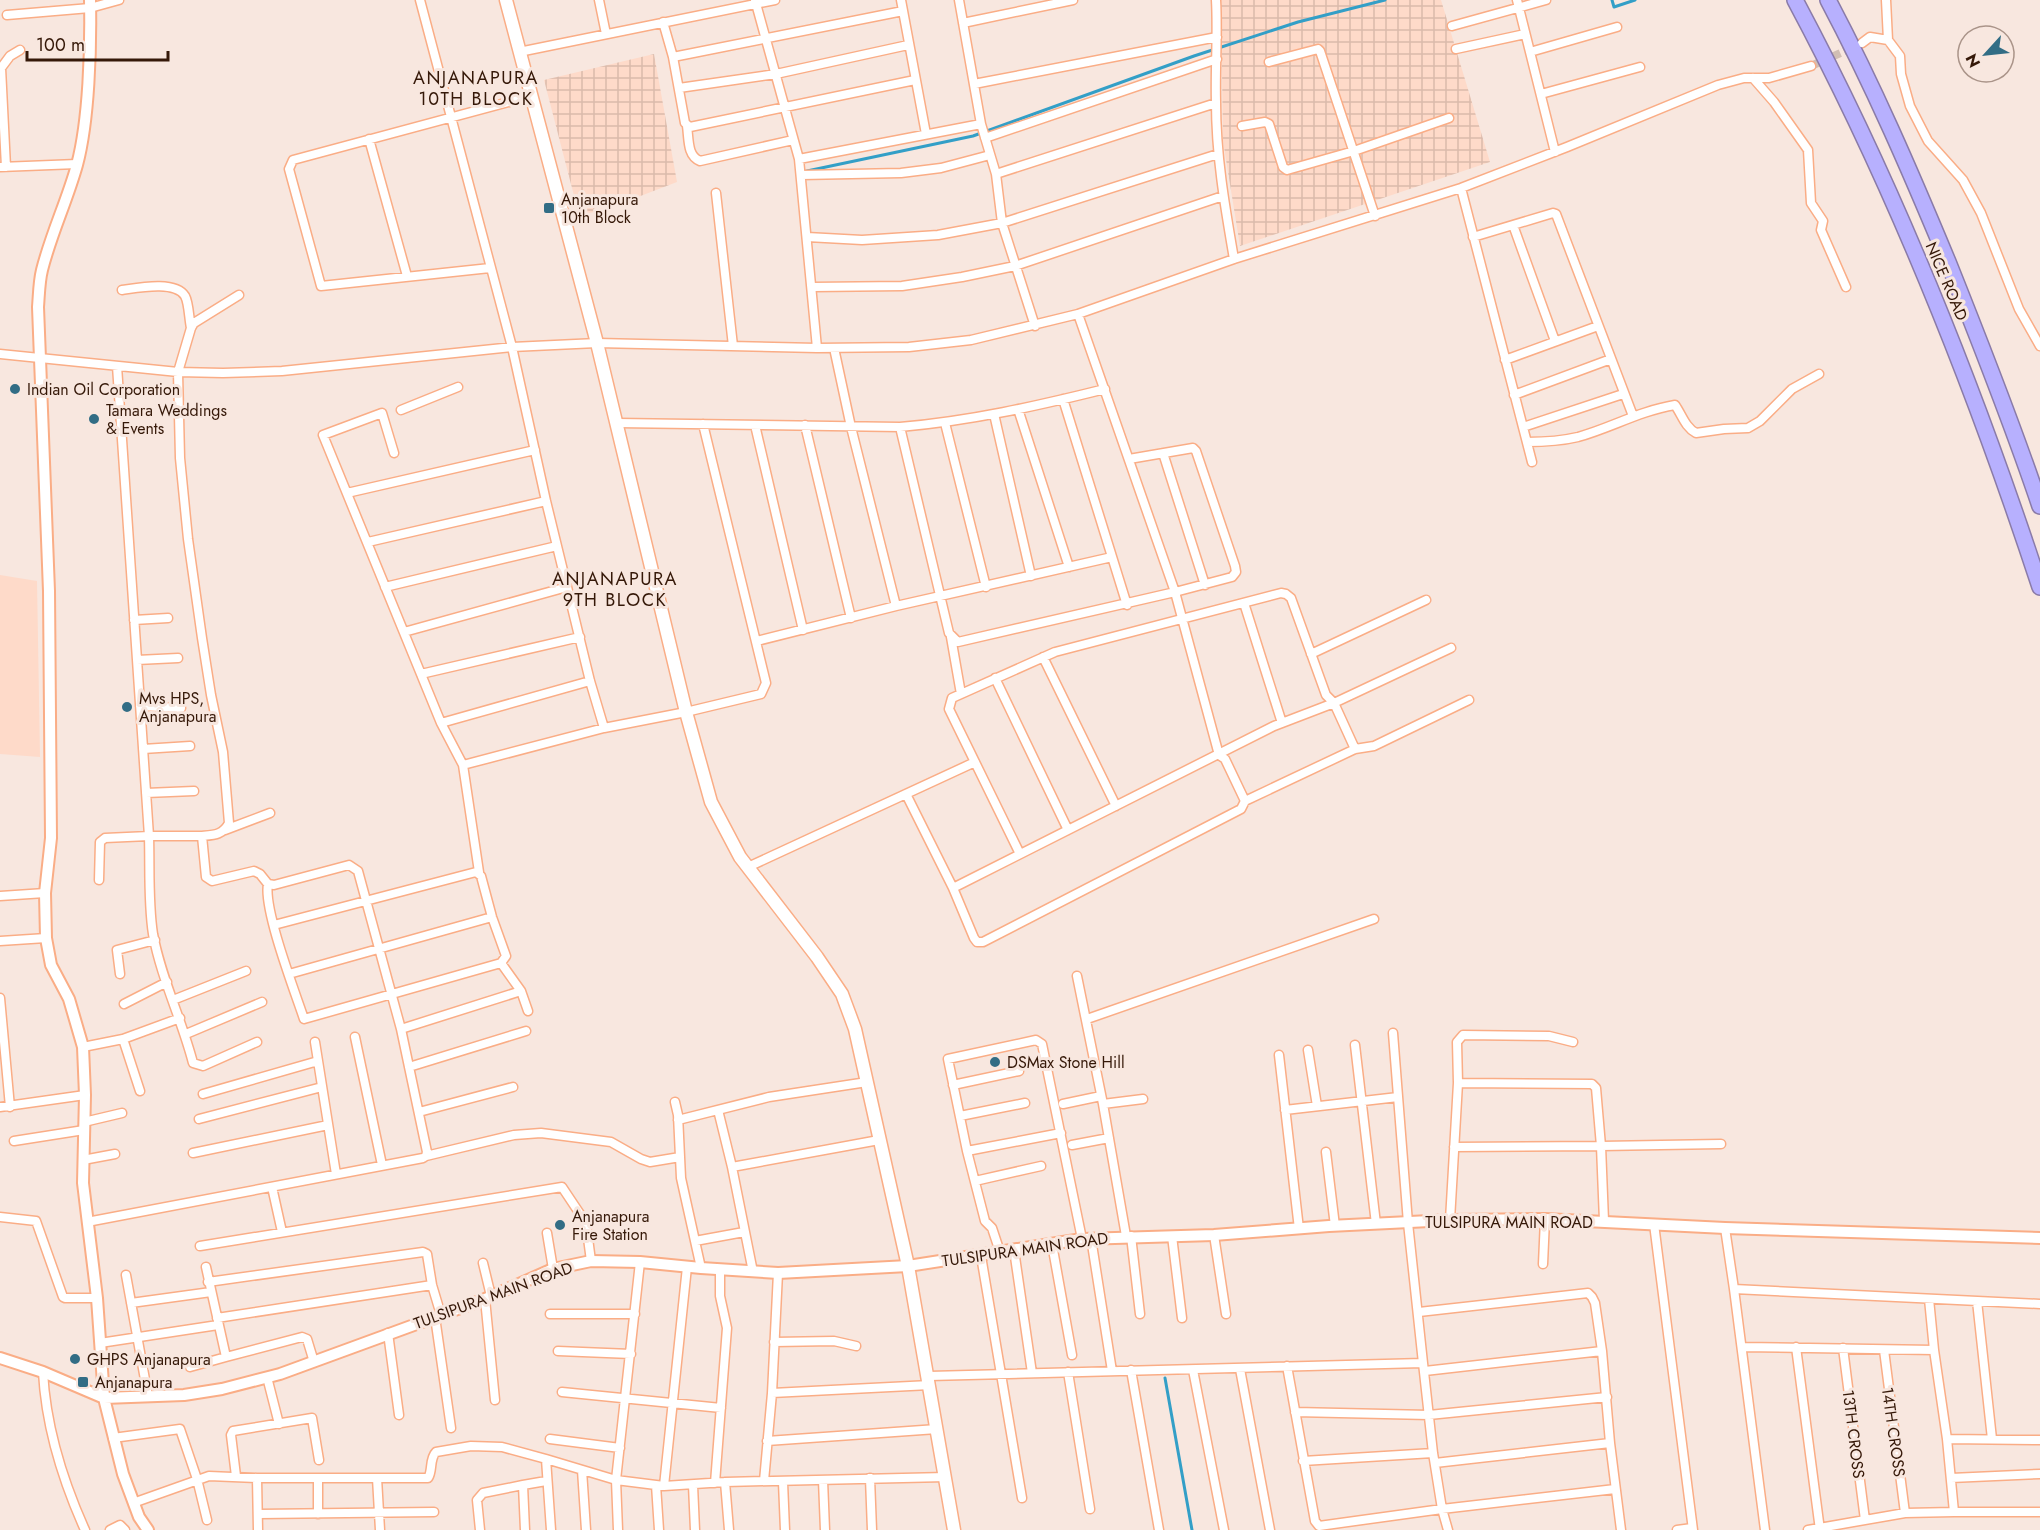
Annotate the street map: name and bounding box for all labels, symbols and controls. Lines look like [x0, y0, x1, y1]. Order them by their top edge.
scale bar [27, 24, 168, 62]
north arrow [1956, 24, 2016, 84]
text: 100 m [36, 32, 85, 58]
text: N [1960, 50, 1986, 71]
district label: ANJANAPURA 10TH BLOCK [413, 65, 539, 112]
place label: Anjanapura 10th Block [561, 188, 638, 229]
marker: Anjanapura 10th Block [542, 201, 556, 215]
street label: NICE ROAD [1920, 238, 1973, 324]
place label: Indian Oil Corporation [27, 378, 180, 401]
marker: Indian Oil Corporation [8, 382, 22, 396]
place label: Tamara Weddings & Events [106, 399, 227, 440]
marker: Tamara Weddings & Events [87, 412, 101, 426]
district label: ANJANAPURA 9TH BLOCK [552, 566, 678, 613]
place label: Mvs HPS, Anjanapura [139, 687, 216, 728]
marker: Mvs HPS, Anjanapura [120, 700, 134, 714]
place label: DSMax Stone Hill [1007, 1051, 1125, 1074]
marker: DSMax Stone Hill [988, 1055, 1002, 1069]
place label: Anjanapura Fire Station [572, 1205, 649, 1246]
street label: TULSIPURA MAIN ROAD [1425, 1211, 1593, 1234]
marker: Anjanapura Fire Station [553, 1218, 567, 1232]
street label: TULSIPURA MAIN ROAD [940, 1226, 1110, 1273]
street label: TULSIPURA MAIN ROAD [410, 1256, 576, 1335]
place label: GHPS Anjanapura [87, 1348, 211, 1371]
marker: GHPS Anjanapura [68, 1352, 82, 1366]
place label: Anjanapura [95, 1371, 172, 1394]
marker: Anjanapura [76, 1375, 90, 1389]
street label: 14TH CROSS [1876, 1386, 1911, 1479]
street label: 13TH CROSS [1837, 1388, 1870, 1480]

